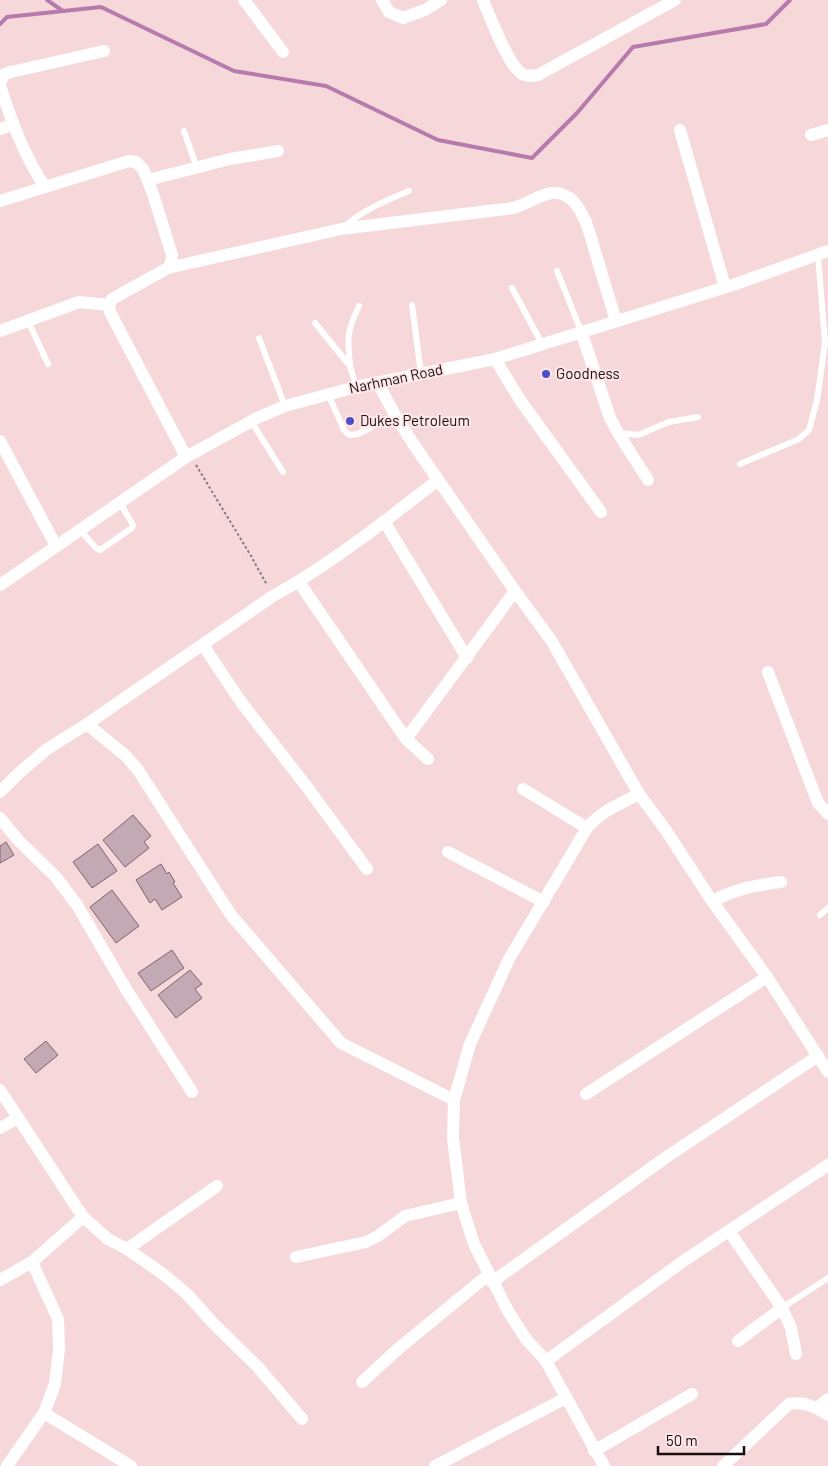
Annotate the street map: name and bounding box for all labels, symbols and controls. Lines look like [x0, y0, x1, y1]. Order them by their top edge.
street label: Narhman Road [347, 359, 444, 397]
place label: Goodness [556, 364, 620, 382]
marker: Goodness [540, 368, 552, 380]
place label: Dukes Petroleum [360, 411, 470, 429]
marker: Dukes Petroleum [344, 415, 356, 427]
scale bar [658, 1424, 744, 1456]
text: 50 m [666, 1431, 698, 1449]

